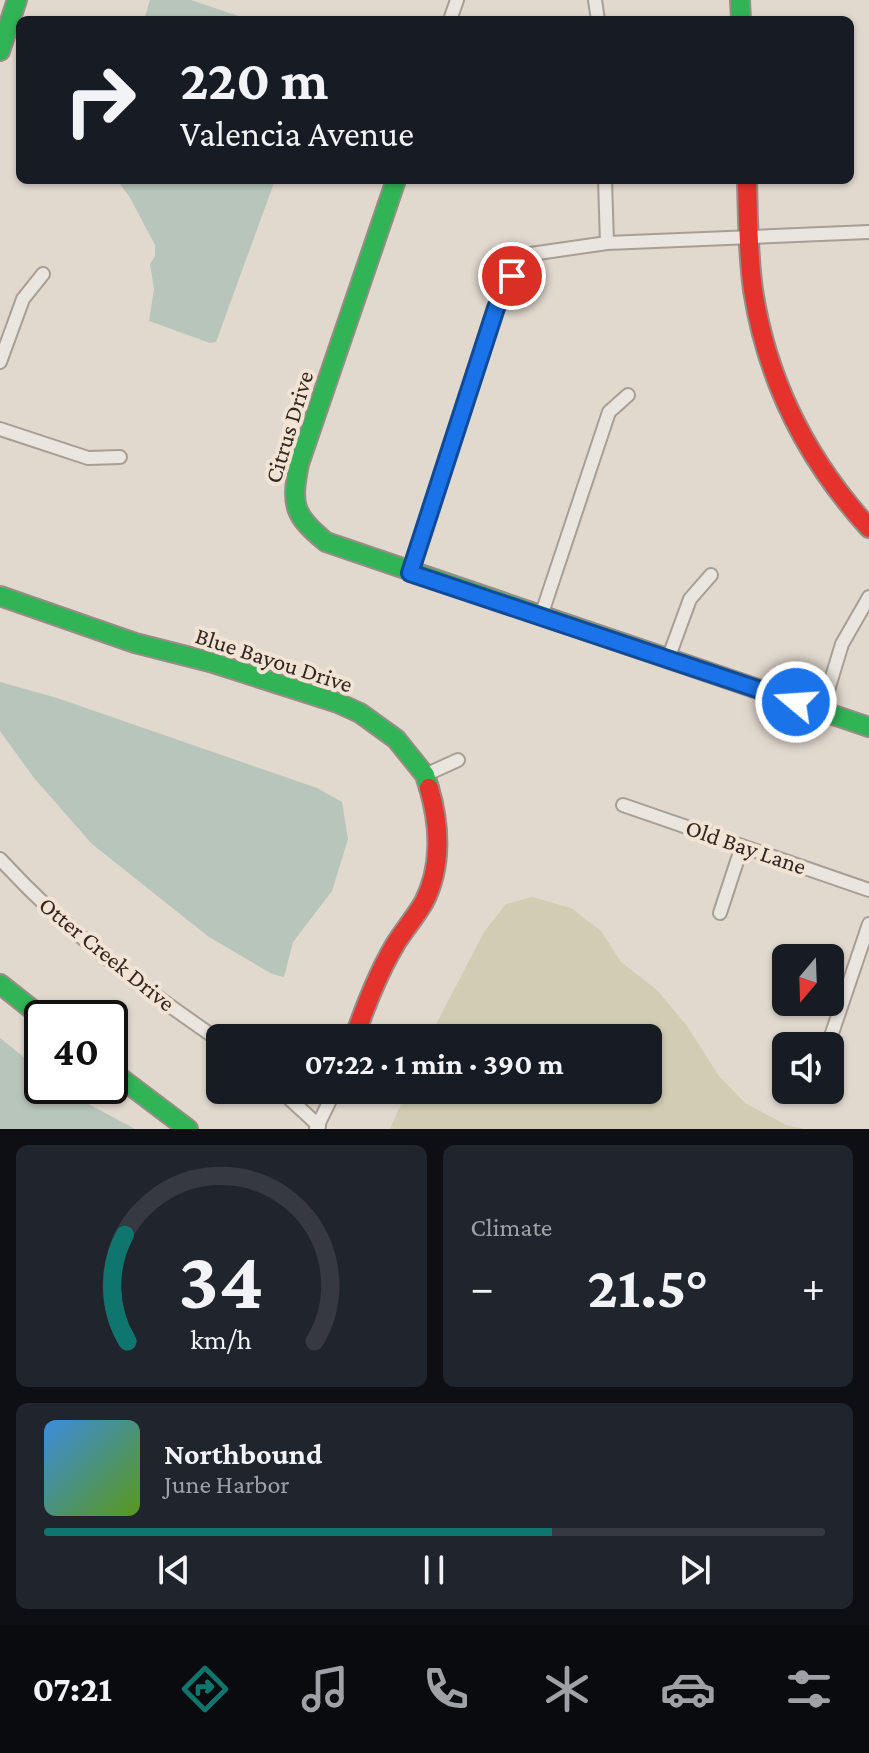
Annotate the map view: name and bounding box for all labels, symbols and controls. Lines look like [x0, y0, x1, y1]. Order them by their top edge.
icon: right [48, 48, 152, 152]
text: 220 m [180, 49, 329, 111]
text: Valencia Avenue [180, 114, 414, 154]
pin [478, 242, 546, 310]
icon: arrive [490, 254, 534, 298]
street label: Citrus Drive [259, 368, 318, 486]
street label: Blue Bayou Drive [192, 621, 356, 698]
position arrow [754, 660, 838, 744]
street label: Old Bay Lane [682, 813, 810, 880]
street label: Otter Creek Drive [34, 891, 181, 1017]
north arrow [772, 944, 844, 1016]
map controls [772, 944, 844, 1104]
speed limit sign: 40 [24, 1000, 128, 1104]
button: sound [772, 1032, 844, 1104]
text: 07:22 · 1 min · 390 m [304, 1047, 564, 1080]
text: Climate [471, 1213, 552, 1242]
text: 34 [179, 1233, 264, 1326]
text: 21.5° [587, 1253, 708, 1320]
text: − [471, 1263, 494, 1311]
text: + [802, 1263, 825, 1311]
text: km/h [190, 1323, 252, 1355]
text: Northbound [164, 1437, 322, 1470]
text: June Harbor [164, 1470, 290, 1499]
icon: previous [152, 1548, 196, 1592]
icon: pause [412, 1548, 456, 1592]
icon: next [673, 1548, 717, 1592]
icon: directions [177, 1661, 233, 1717]
icon: music [297, 1661, 353, 1717]
icon: phone [418, 1661, 474, 1717]
icon: climate [539, 1661, 595, 1717]
icon: car [660, 1661, 716, 1717]
icon: filters [781, 1661, 837, 1717]
text: 07:21 [32, 1669, 112, 1709]

